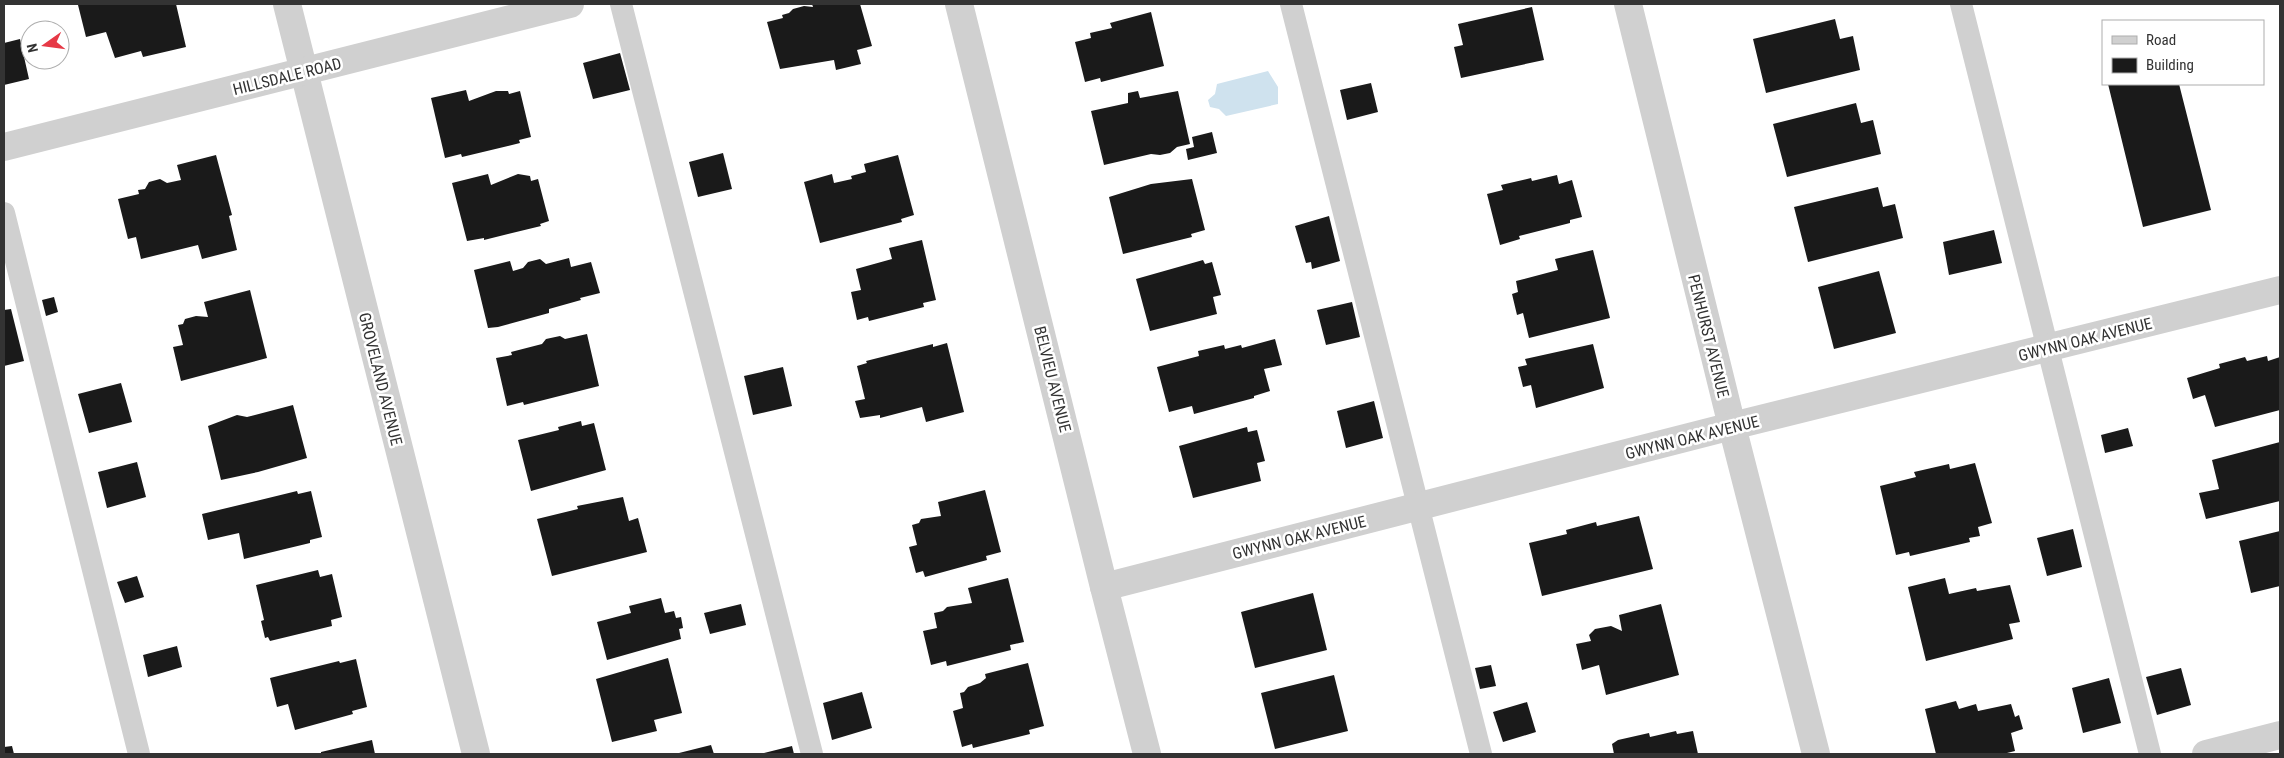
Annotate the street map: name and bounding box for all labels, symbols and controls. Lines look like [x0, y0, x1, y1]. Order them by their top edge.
north arrow [20, 20, 70, 70]
legend [2102, 20, 2264, 85]
text: Road [2146, 31, 2176, 49]
text: N [24, 42, 41, 54]
street label: HILLSDALE ROAD [231, 54, 343, 99]
text: Building [2146, 56, 2194, 74]
street label: PENHURST AVENUE [1684, 272, 1733, 400]
street label: GROVELAND AVENUE [355, 311, 406, 448]
street label: GWYNN OAK AVENUE [2016, 314, 2154, 365]
street label: BELVIEU AVENUE [1030, 324, 1075, 434]
street label: GWYNN OAK AVENUE [1623, 412, 1761, 463]
street label: GWYNN OAK AVENUE [1230, 512, 1368, 563]

